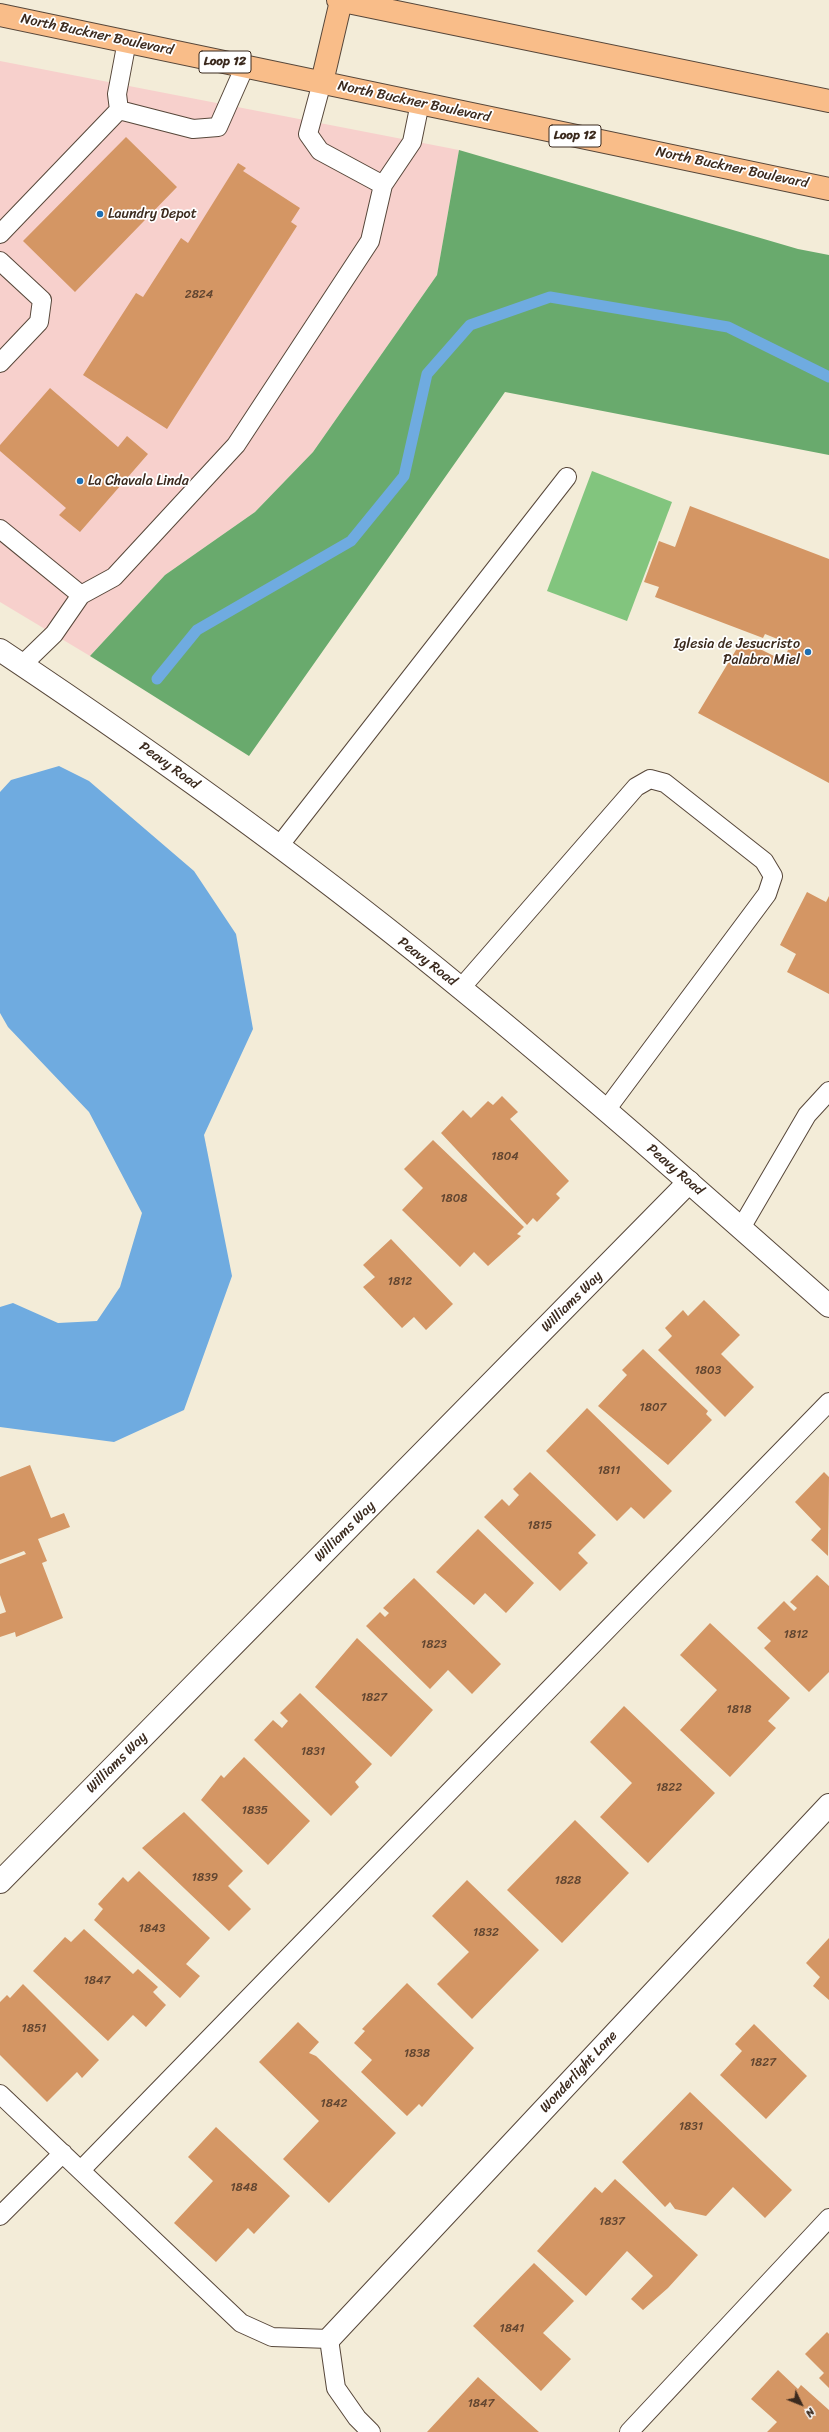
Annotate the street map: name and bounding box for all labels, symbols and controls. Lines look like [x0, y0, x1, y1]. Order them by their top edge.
street label: North Buckner Boulevard [19, 11, 175, 59]
road number: Loop 12 [199, 51, 251, 73]
street label: North Buckner Boulevard [336, 78, 492, 126]
road number: Loop 12 [549, 125, 601, 147]
street label: North Buckner Boulevard [654, 144, 810, 192]
place label: Laundry Depot [108, 206, 197, 222]
marker: Laundry Depot [95, 209, 105, 219]
house number: 2824 [185, 288, 213, 302]
place label: La Chavala Linda [88, 473, 189, 489]
marker: La Chavala Linda [75, 476, 85, 486]
place label: Iglesia de Jesucristo Palabra Miel [674, 636, 800, 668]
marker: Iglesia de Jesucristo Palabra Miel [803, 647, 813, 657]
street label: Peavy Road [136, 739, 202, 793]
street label: Peavy Road [394, 934, 460, 990]
street label: Peavy Road [643, 1141, 707, 1199]
house number: 1804 [491, 1150, 519, 1164]
house number: 1808 [440, 1192, 468, 1206]
street label: Williams Way [538, 1268, 606, 1336]
house number: 1812 [388, 1275, 412, 1289]
house number: 1803 [695, 1364, 721, 1378]
house number: 1807 [640, 1401, 666, 1415]
house number: 1811 [598, 1464, 620, 1478]
street label: Williams Way [311, 1498, 379, 1566]
house number: 1815 [528, 1519, 552, 1533]
house number: 1812 [784, 1628, 808, 1642]
house number: 1823 [421, 1638, 447, 1652]
house number: 1827 [361, 1691, 387, 1705]
house number: 1818 [727, 1703, 751, 1717]
street label: Williams Way [83, 1729, 151, 1797]
house number: 1831 [301, 1745, 325, 1759]
house number: 1822 [656, 1781, 682, 1795]
house number: 1835 [242, 1804, 268, 1818]
house number: 1839 [192, 1871, 218, 1885]
house number: 1828 [555, 1874, 581, 1888]
house number: 1843 [139, 1922, 165, 1936]
house number: 1832 [473, 1926, 499, 1940]
house number: 1847 [84, 1974, 110, 1988]
house number: 1851 [22, 2022, 46, 2036]
street label: Wonderlight Lane [537, 2028, 621, 2116]
house number: 1838 [404, 2047, 430, 2061]
house number: 1827 [750, 2056, 776, 2070]
house number: 1842 [321, 2097, 347, 2111]
house number: 1831 [679, 2120, 703, 2134]
house number: 1848 [230, 2181, 258, 2195]
house number: 1837 [599, 2215, 625, 2229]
house number: 1841 [499, 2322, 525, 2336]
north arrow [781, 2384, 821, 2424]
house number: 1847 [468, 2397, 494, 2411]
text: N [801, 2403, 820, 2422]

